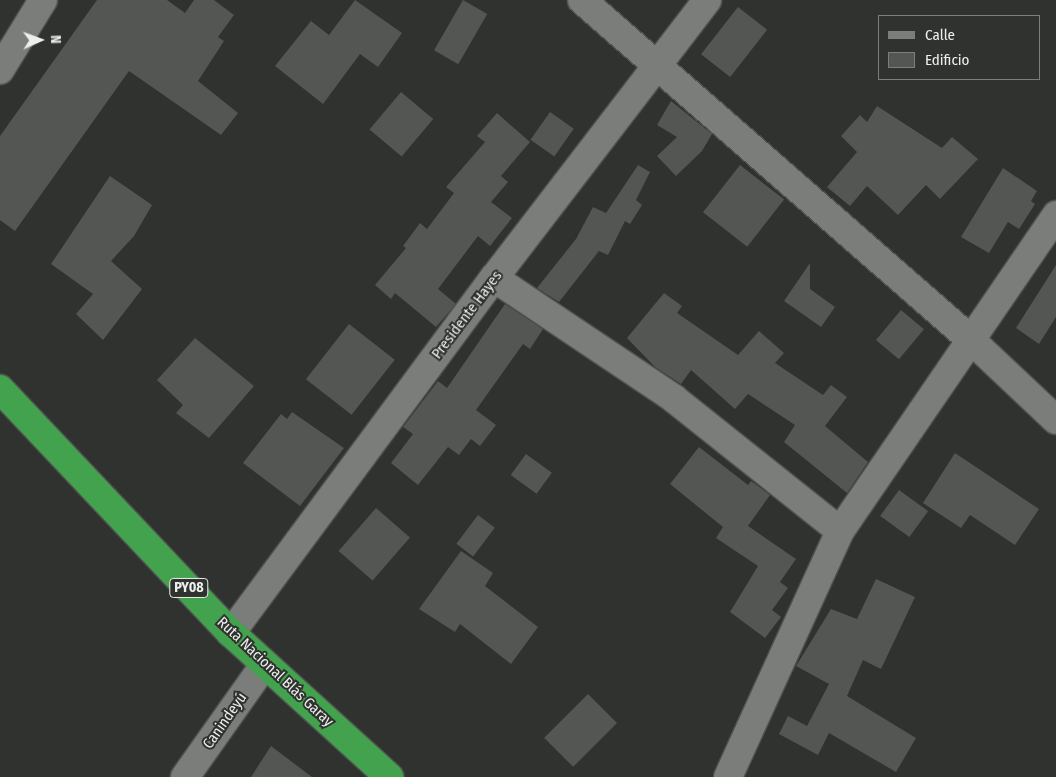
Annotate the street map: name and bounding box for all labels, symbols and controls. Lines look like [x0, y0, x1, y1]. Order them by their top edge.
north arrow [15, 15, 65, 65]
legend [878, 15, 1041, 80]
text: Calle [925, 26, 955, 44]
text: N [47, 35, 64, 44]
text: Edificio [925, 51, 970, 69]
street label: Presidente Hayes [428, 267, 506, 363]
road number: PY08 [169, 576, 209, 600]
street label: Ruta Nacional Blás Garay [213, 613, 337, 731]
street label: Canindeyú [199, 689, 251, 753]

